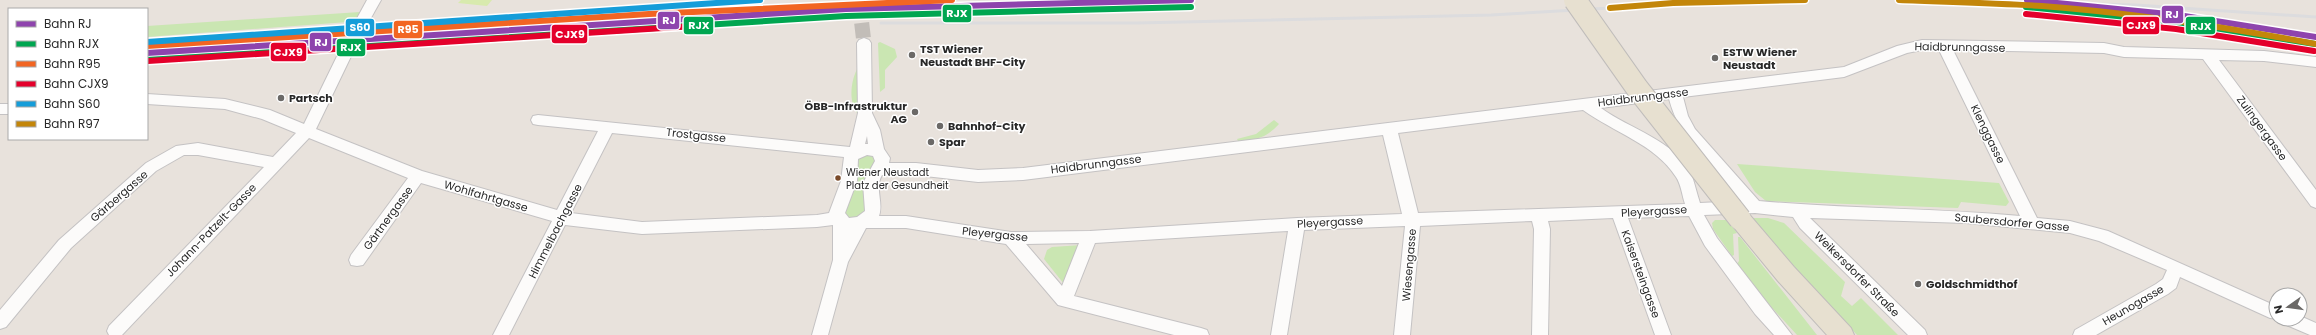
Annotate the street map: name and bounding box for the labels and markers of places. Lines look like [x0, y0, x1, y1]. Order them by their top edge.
place label: TST Wiener Neustadt BHF-City [920, 41, 1026, 70]
place label: ESTW Wiener Neustadt [1723, 44, 1797, 73]
marker: TST Wiener Neustadt BHF-City [907, 50, 917, 60]
marker: ESTW Wiener Neustadt [1710, 53, 1720, 63]
place label: Partsch [289, 90, 333, 106]
marker: Partsch [276, 93, 286, 103]
place label: ÖBB-Infrastruktur AG [805, 98, 908, 127]
marker: ÖBB-Infrastruktur AG [910, 107, 920, 117]
place label: Bahnhof-City [948, 118, 1025, 134]
marker: Bahnhof-City [935, 121, 945, 131]
place label: Spar [939, 134, 966, 150]
marker: Spar [926, 137, 936, 147]
place label: Wiener Neustadt Platz der Gesundheit [846, 165, 949, 193]
marker: Wiener Neustadt Platz der Gesundheit [833, 173, 843, 183]
place label: Goldschmidthof [1926, 276, 2018, 292]
marker: Goldschmidthof [1913, 279, 1923, 289]

